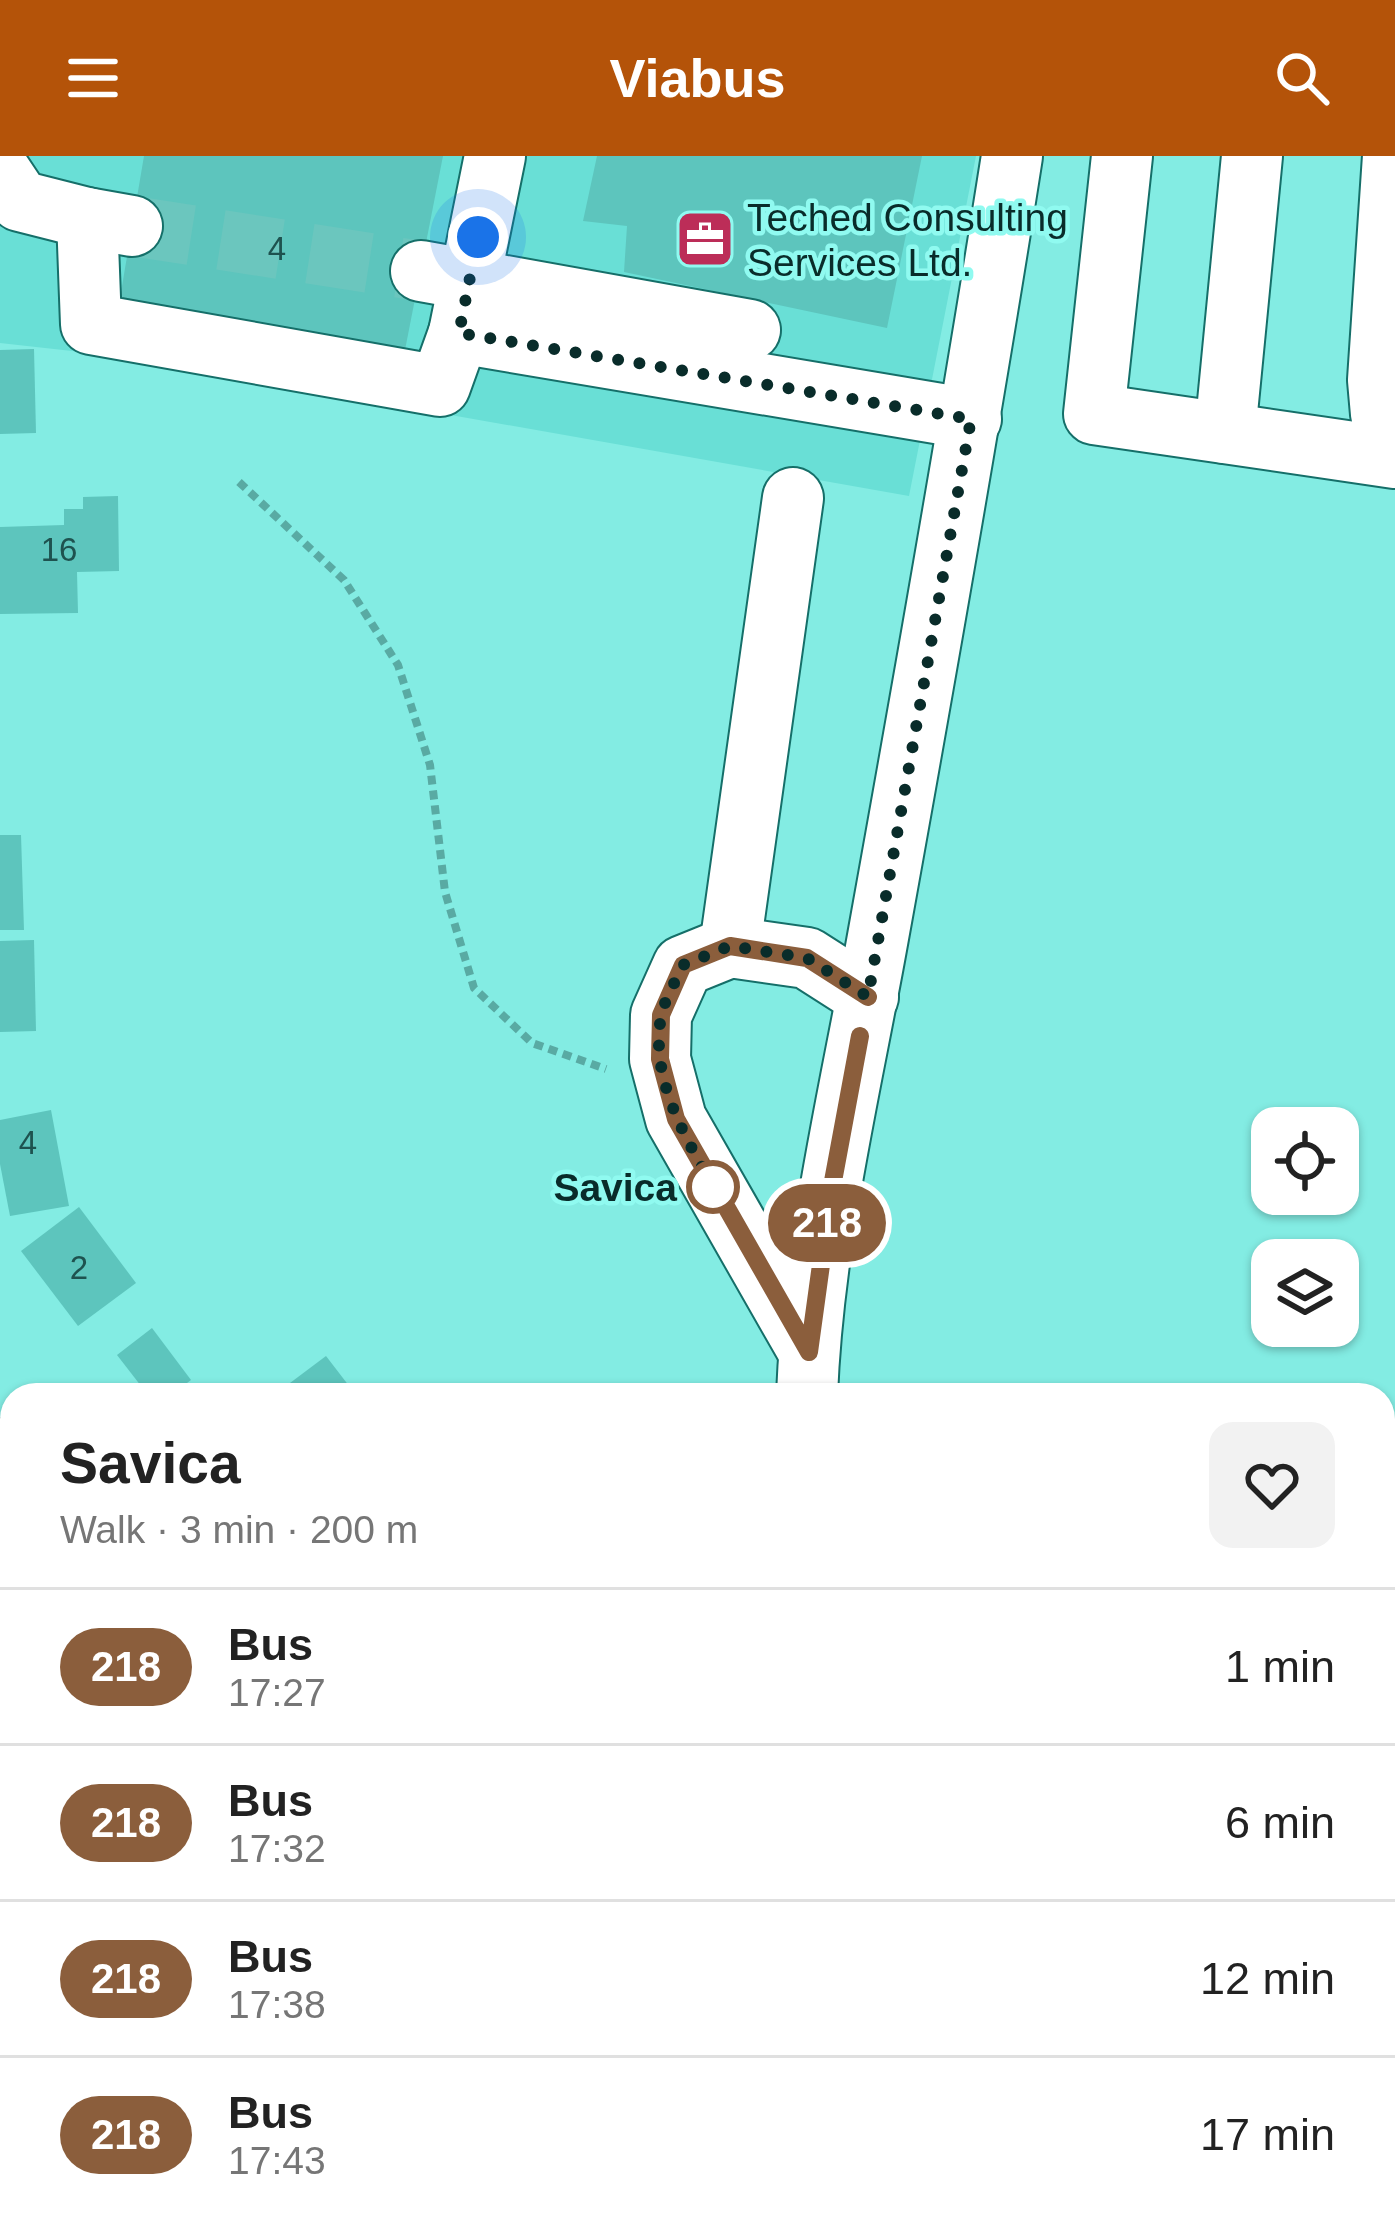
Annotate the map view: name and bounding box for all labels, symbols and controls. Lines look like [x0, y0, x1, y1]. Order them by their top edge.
icon: menu [60, 45, 126, 111]
icon: search [1269, 45, 1335, 111]
text: Viabus [609, 48, 786, 108]
place label: Teched Consulting Services Ltd. [747, 196, 1068, 284]
your location [448, 207, 508, 267]
office icon: Teched Consulting Services Ltd. [674, 208, 736, 270]
house number: 4 [268, 230, 286, 267]
house number: 16 [41, 531, 77, 568]
map controls [1251, 1107, 1359, 1347]
button: locate [1251, 1107, 1359, 1215]
house number: 4 [19, 1124, 37, 1161]
marker: Savica [688, 1162, 738, 1212]
place label: Savica [553, 1166, 677, 1209]
line badge: 218 [758, 1184, 896, 1262]
text: 218 [792, 1199, 862, 1246]
button: layers [1251, 1239, 1359, 1347]
house number: 2 [70, 1249, 88, 1286]
button: heart [1209, 1422, 1335, 1548]
text: Savica [60, 1431, 241, 1495]
text: Walk · 3 min · 200 m [60, 1508, 418, 1551]
text: Bus [228, 1619, 313, 1670]
text: 1 min [1225, 1641, 1335, 1692]
text: 218 [91, 1643, 161, 1690]
text: 17:27 [228, 1671, 326, 1714]
text: Bus [228, 1775, 313, 1826]
text: 6 min [1225, 1797, 1335, 1848]
text: 218 [91, 1799, 161, 1846]
text: 17:32 [228, 1827, 326, 1870]
text: Bus [228, 1931, 313, 1982]
text: 12 min [1200, 1953, 1335, 2004]
text: 218 [91, 1955, 161, 2002]
text: 17:38 [228, 1983, 326, 2026]
text: Bus [228, 2087, 313, 2138]
text: 17 min [1200, 2109, 1335, 2160]
text: 218 [91, 2111, 161, 2158]
text: 17:43 [228, 2139, 326, 2182]

